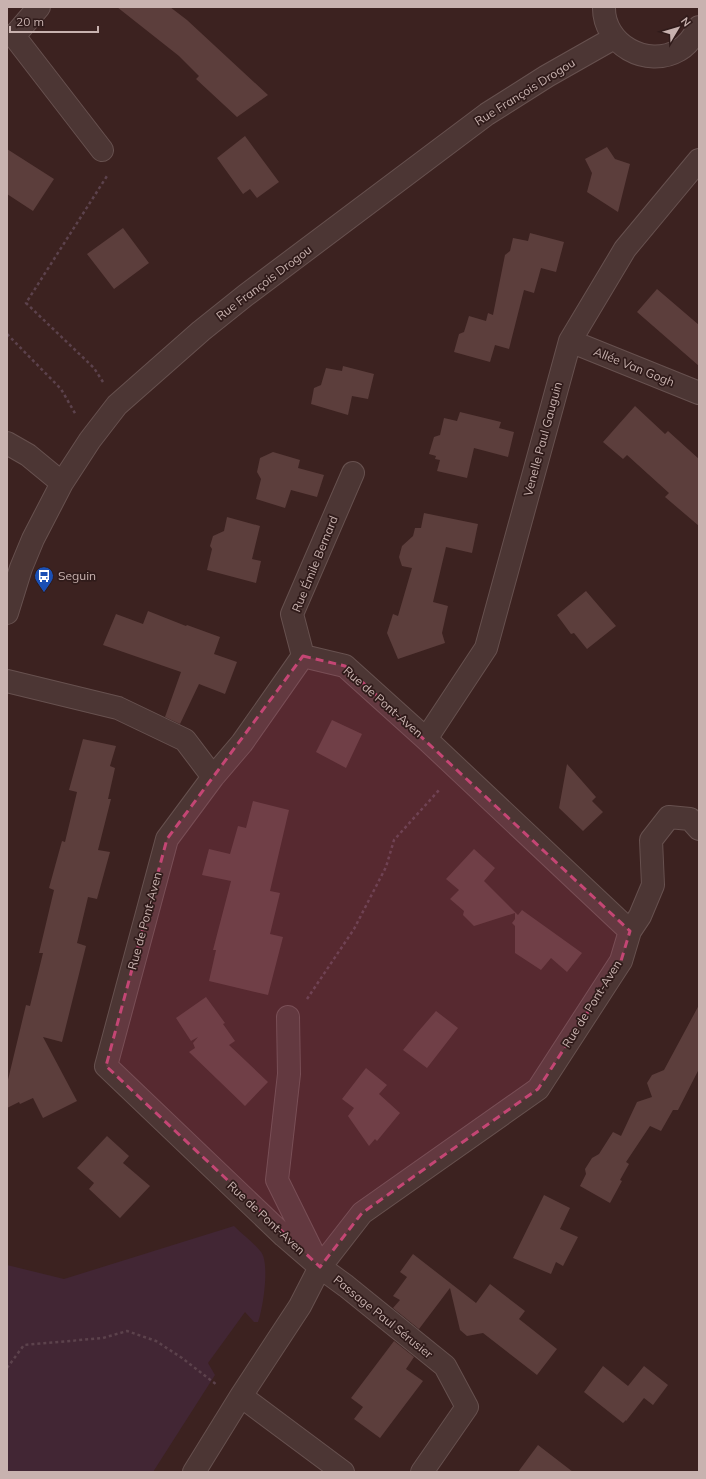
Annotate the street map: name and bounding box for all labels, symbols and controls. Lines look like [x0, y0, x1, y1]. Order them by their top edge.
scale bar [10, 8, 98, 34]
north arrow [658, 8, 698, 48]
text: 20 m [16, 14, 44, 29]
text: N [678, 14, 694, 29]
street label: Rue François Drogou [472, 55, 578, 129]
street label: Rue François Drogou [213, 242, 314, 323]
street label: Allée Van Gogh [592, 344, 677, 390]
street label: Venelle Paul Gauguin [520, 380, 565, 498]
street label: Rue Émile Bernard [288, 513, 341, 614]
bus stop icon: Seguin [33, 565, 55, 593]
place label: Seguin [58, 568, 96, 583]
street label: Rue de Pont-Aven [340, 663, 426, 740]
street label: Rue de Pont-Aven [124, 870, 165, 971]
street label: Rue de Pont-Aven [559, 957, 625, 1050]
street label: Rue de Pont-Aven [224, 1178, 308, 1257]
street label: Passage Paul Sérusier [331, 1272, 436, 1362]

